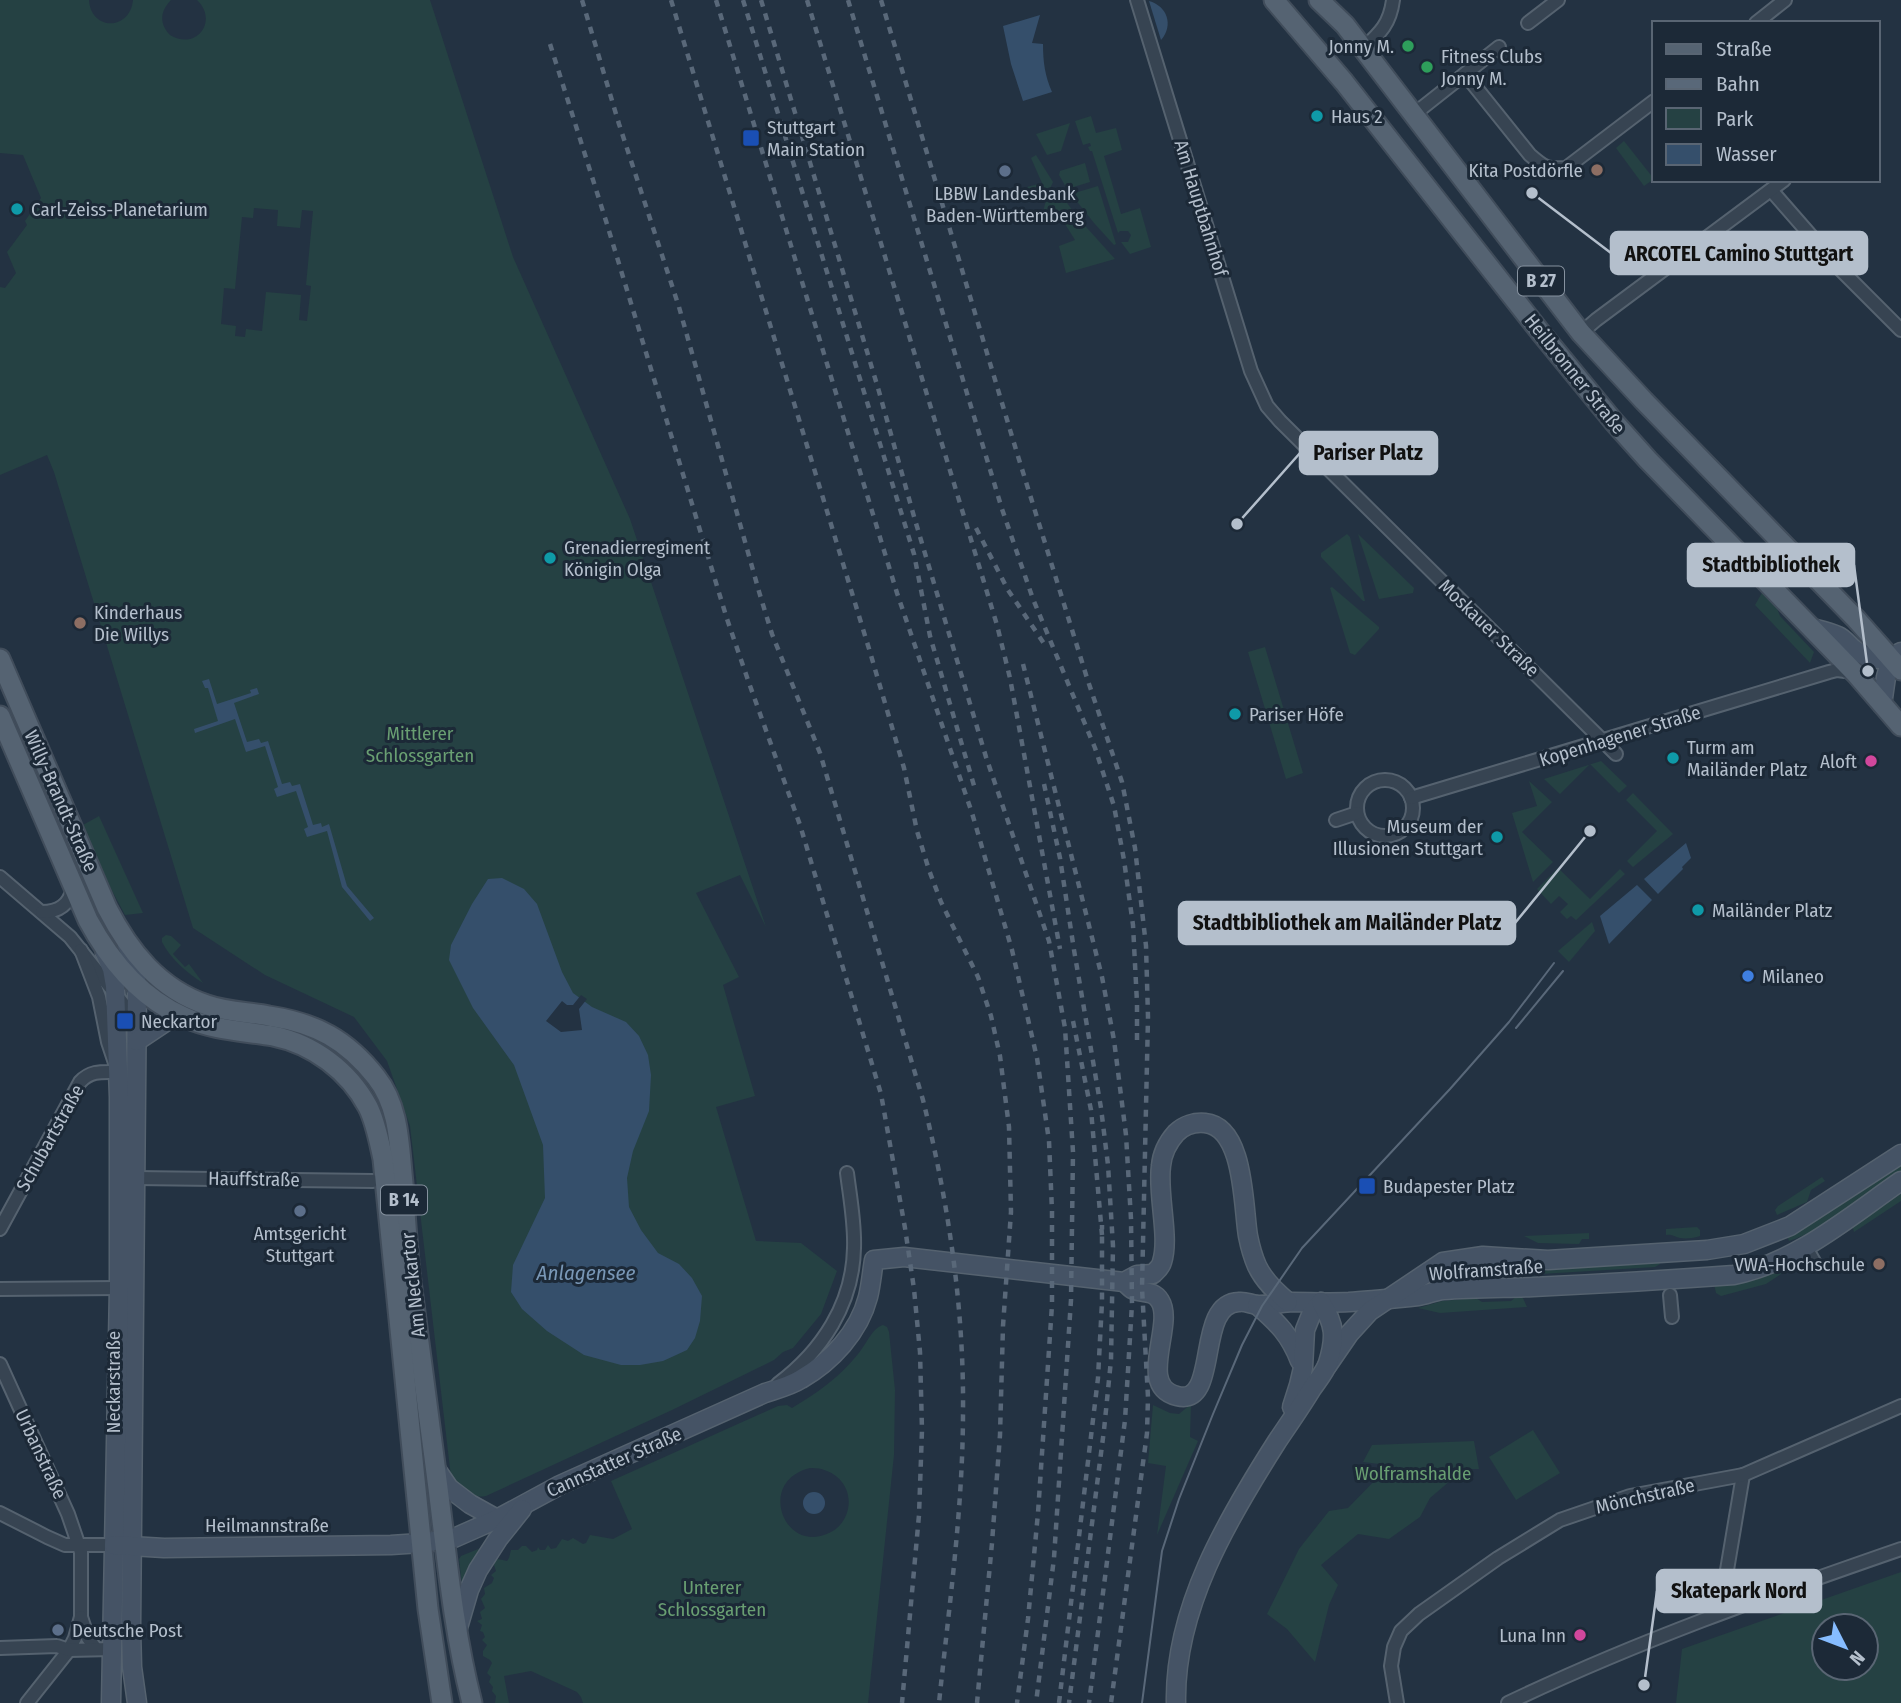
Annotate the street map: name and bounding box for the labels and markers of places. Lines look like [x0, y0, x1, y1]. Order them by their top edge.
place label: Jonny M. [1328, 35, 1394, 58]
marker: Jonny M. [1400, 38, 1416, 54]
place label: Fitness Clubs Jonny M. [1441, 45, 1542, 90]
marker: Fitness Clubs Jonny M. [1419, 59, 1435, 75]
place label: Haus 2 [1331, 105, 1383, 128]
marker: Haus 2 [1309, 108, 1325, 124]
place label: Stuttgart Main Station [767, 116, 865, 161]
marker: Stuttgart Main Station [741, 128, 761, 148]
place label: Kita Postdörfle [1468, 159, 1583, 182]
marker: Kita Postdörfle [1589, 162, 1605, 178]
marker: LBBW Landesbank Baden-Württemberg [997, 163, 1013, 179]
place label: LBBW Landesbank Baden-Württemberg [926, 182, 1084, 227]
place label: Carl-Zeiss-Planetarium [31, 198, 208, 221]
marker: Carl-Zeiss-Planetarium [9, 201, 25, 217]
callout: ARCOTEL Camino Stuttgart [1611, 232, 1867, 274]
callout: Pariser Platz [1300, 432, 1437, 474]
place label: Grenadierregiment Königin Olga [564, 536, 711, 581]
callout: Stadtbibliothek [1688, 544, 1854, 586]
marker: Grenadierregiment Königin Olga [542, 550, 558, 566]
place label: Kinderhaus Die Willys [94, 601, 182, 646]
marker: Kinderhaus Die Willys [72, 615, 88, 631]
place label: Pariser Höfe [1249, 703, 1344, 726]
marker: Pariser Höfe [1227, 706, 1243, 722]
place label: Turm am Mailänder Platz [1687, 736, 1808, 781]
marker: Turm am Mailänder Platz [1665, 750, 1681, 766]
place label: Aloft [1820, 750, 1858, 773]
marker: Aloft [1863, 753, 1879, 769]
place label: Museum der Illusionen Stuttgart [1333, 815, 1484, 860]
marker: Museum der Illusionen Stuttgart [1489, 829, 1505, 845]
place label: Mailänder Platz [1712, 899, 1833, 922]
callout: Stadtbibliothek am Mailänder Platz [1179, 902, 1515, 944]
marker: Mailänder Platz [1690, 902, 1706, 918]
place label: Milaneo [1762, 965, 1824, 988]
marker: Milaneo [1740, 968, 1756, 984]
place label: Neckartor [141, 1010, 217, 1033]
marker: Neckartor [115, 1011, 135, 1031]
place label: Budapester Platz [1383, 1175, 1515, 1198]
marker: Budapester Platz [1357, 1176, 1377, 1196]
marker: Amtsgericht Stuttgart [292, 1203, 308, 1219]
place label: Amtsgericht Stuttgart [254, 1222, 347, 1267]
place label: VWA-Hochschule [1734, 1253, 1865, 1276]
marker: VWA-Hochschule [1871, 1256, 1887, 1272]
callout: Skatepark Nord [1657, 1570, 1821, 1612]
place label: Deutsche Post [72, 1619, 183, 1642]
marker: Deutsche Post [50, 1622, 66, 1638]
place label: Luna Inn [1499, 1624, 1566, 1647]
marker: Luna Inn [1572, 1627, 1588, 1643]

